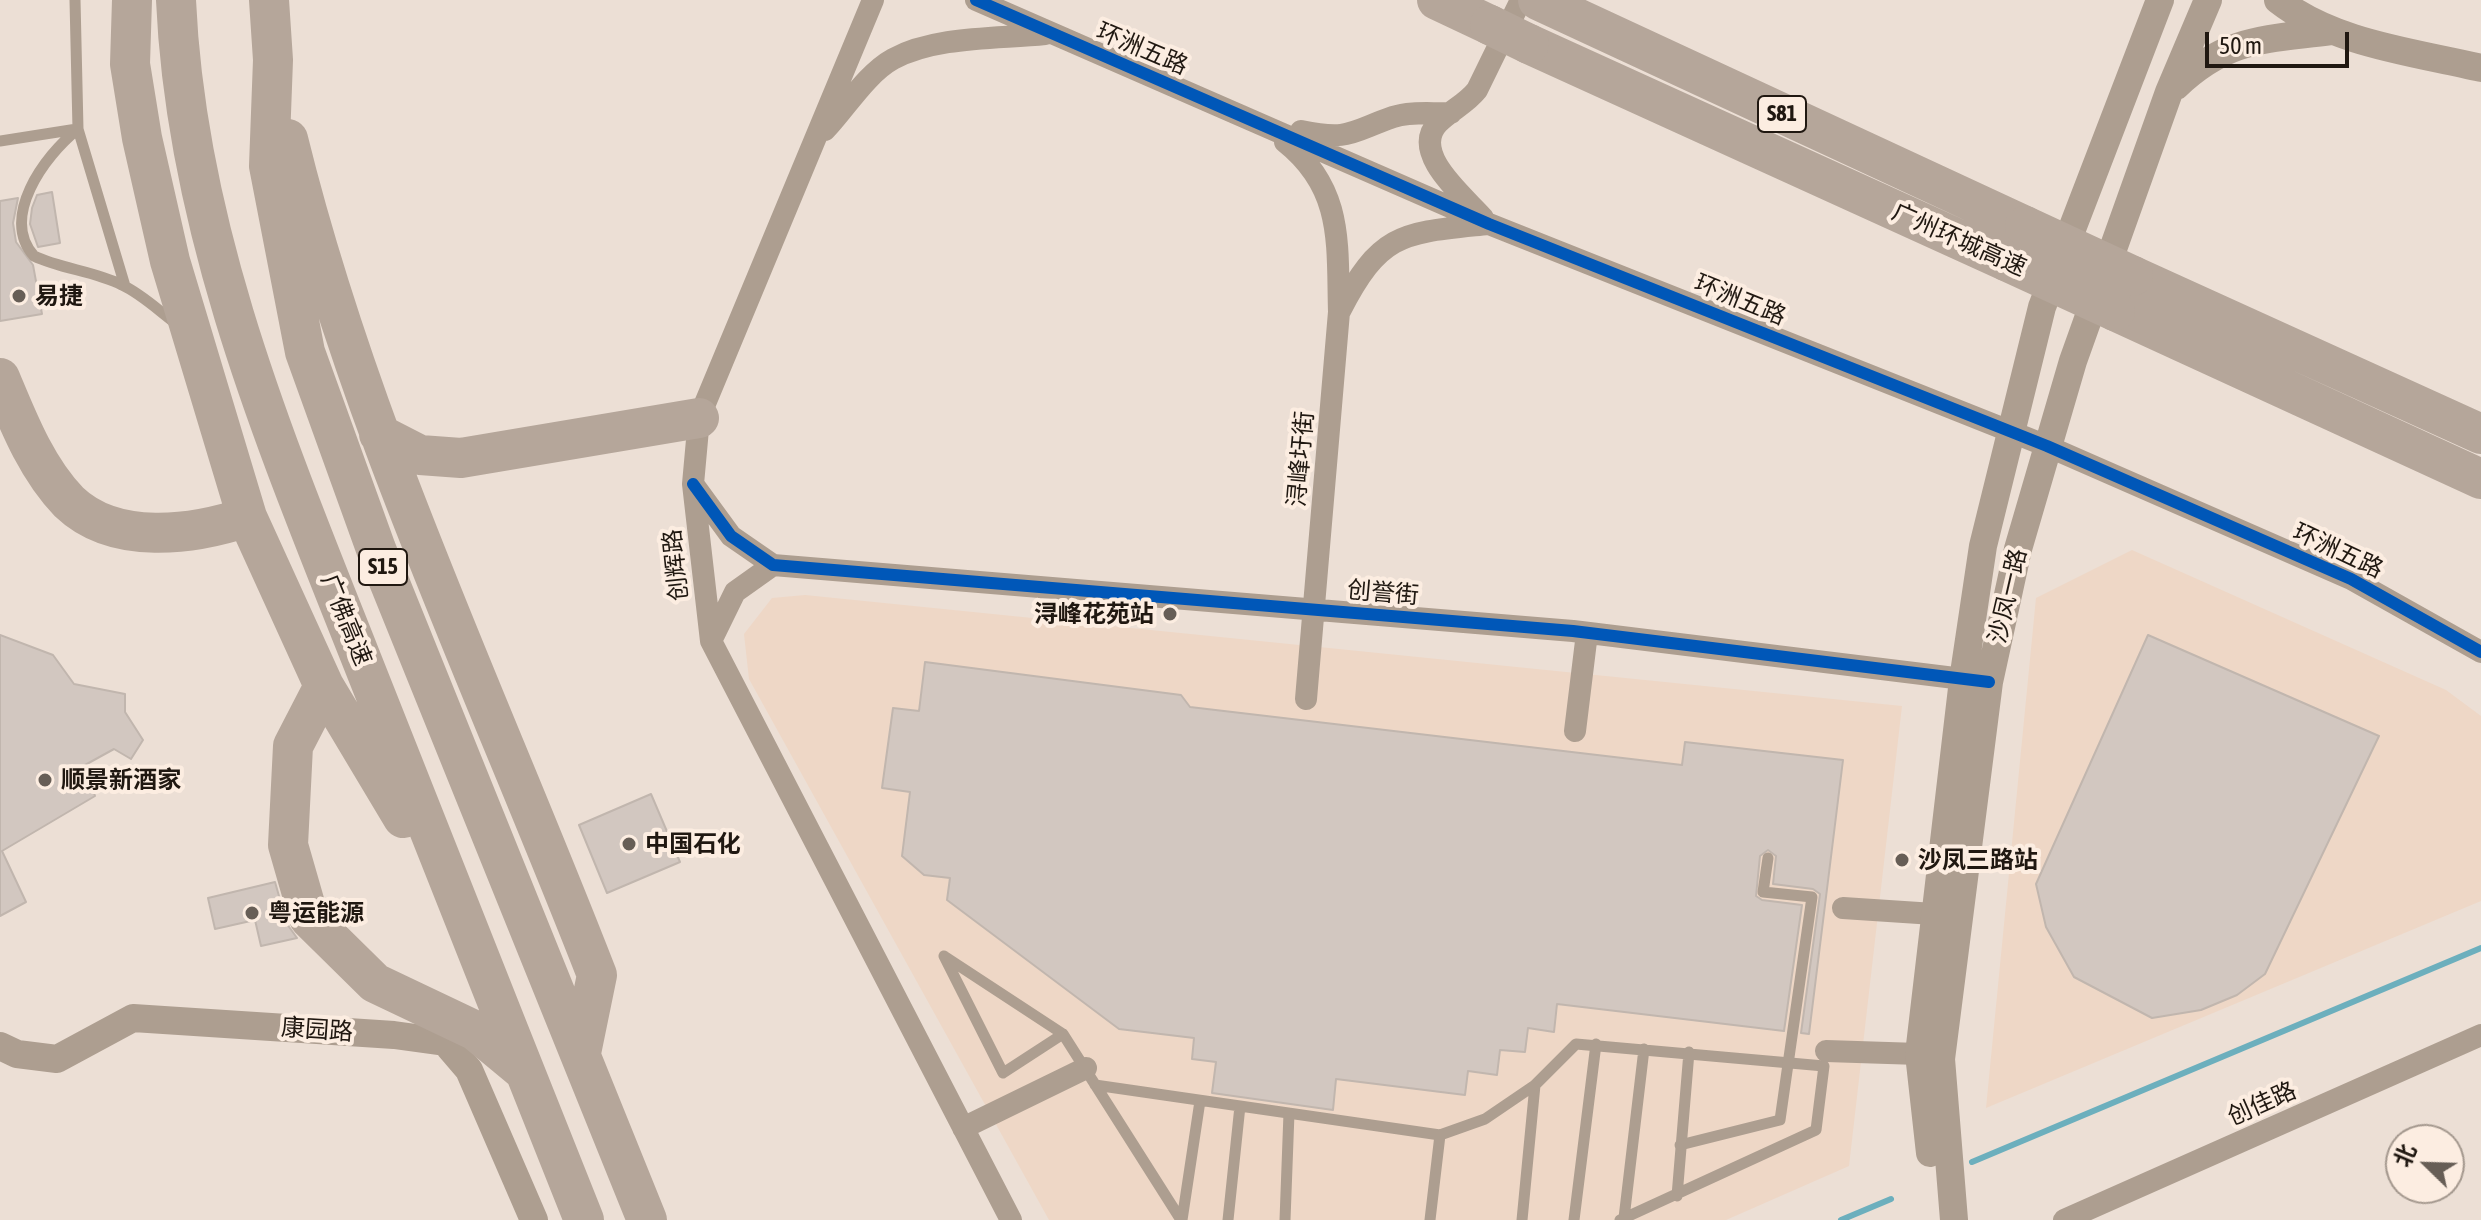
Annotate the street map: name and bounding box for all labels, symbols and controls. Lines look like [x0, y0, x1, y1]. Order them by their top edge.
scale bar [2209, 16, 2353, 66]
street label: 环洲五路 [1092, 17, 1192, 81]
text: 50 m [2219, 32, 2262, 59]
road number: S81 [1758, 96, 1806, 132]
street label: 广州环城高速 [1887, 198, 2031, 282]
street label: 环洲五路 [1690, 269, 1790, 331]
place label: 易捷 [35, 282, 83, 310]
marker: 易捷 [10, 287, 28, 305]
street label: 浔峰圩街 [1282, 410, 1320, 508]
street label: 环洲五路 [2288, 518, 2388, 584]
street label: 创辉路 [658, 528, 694, 602]
street label: 沙凤一路 [1983, 546, 2033, 646]
road number: S15 [359, 549, 407, 585]
street label: 广佛高速 [315, 570, 377, 670]
street label: 创誉街 [1346, 576, 1420, 610]
place label: 浔峰花苑站 [1034, 600, 1154, 628]
marker: 浔峰花苑站 [1161, 605, 1179, 623]
place label: 顺景新酒家 [61, 766, 181, 794]
marker: 顺景新酒家 [36, 771, 54, 789]
place label: 中国石化 [645, 830, 741, 858]
marker: 中国石化 [620, 835, 638, 853]
place label: 沙凤三路站 [1918, 846, 2038, 874]
marker: 沙凤三路站 [1893, 851, 1911, 869]
place label: 粤运能源 [268, 899, 364, 927]
marker: 粤运能源 [243, 904, 261, 922]
street label: 康园路 [280, 1013, 354, 1047]
street label: 创佳路 [2223, 1076, 2301, 1132]
north arrow [2385, 1124, 2465, 1204]
text: 北 [2388, 1140, 2421, 1171]

